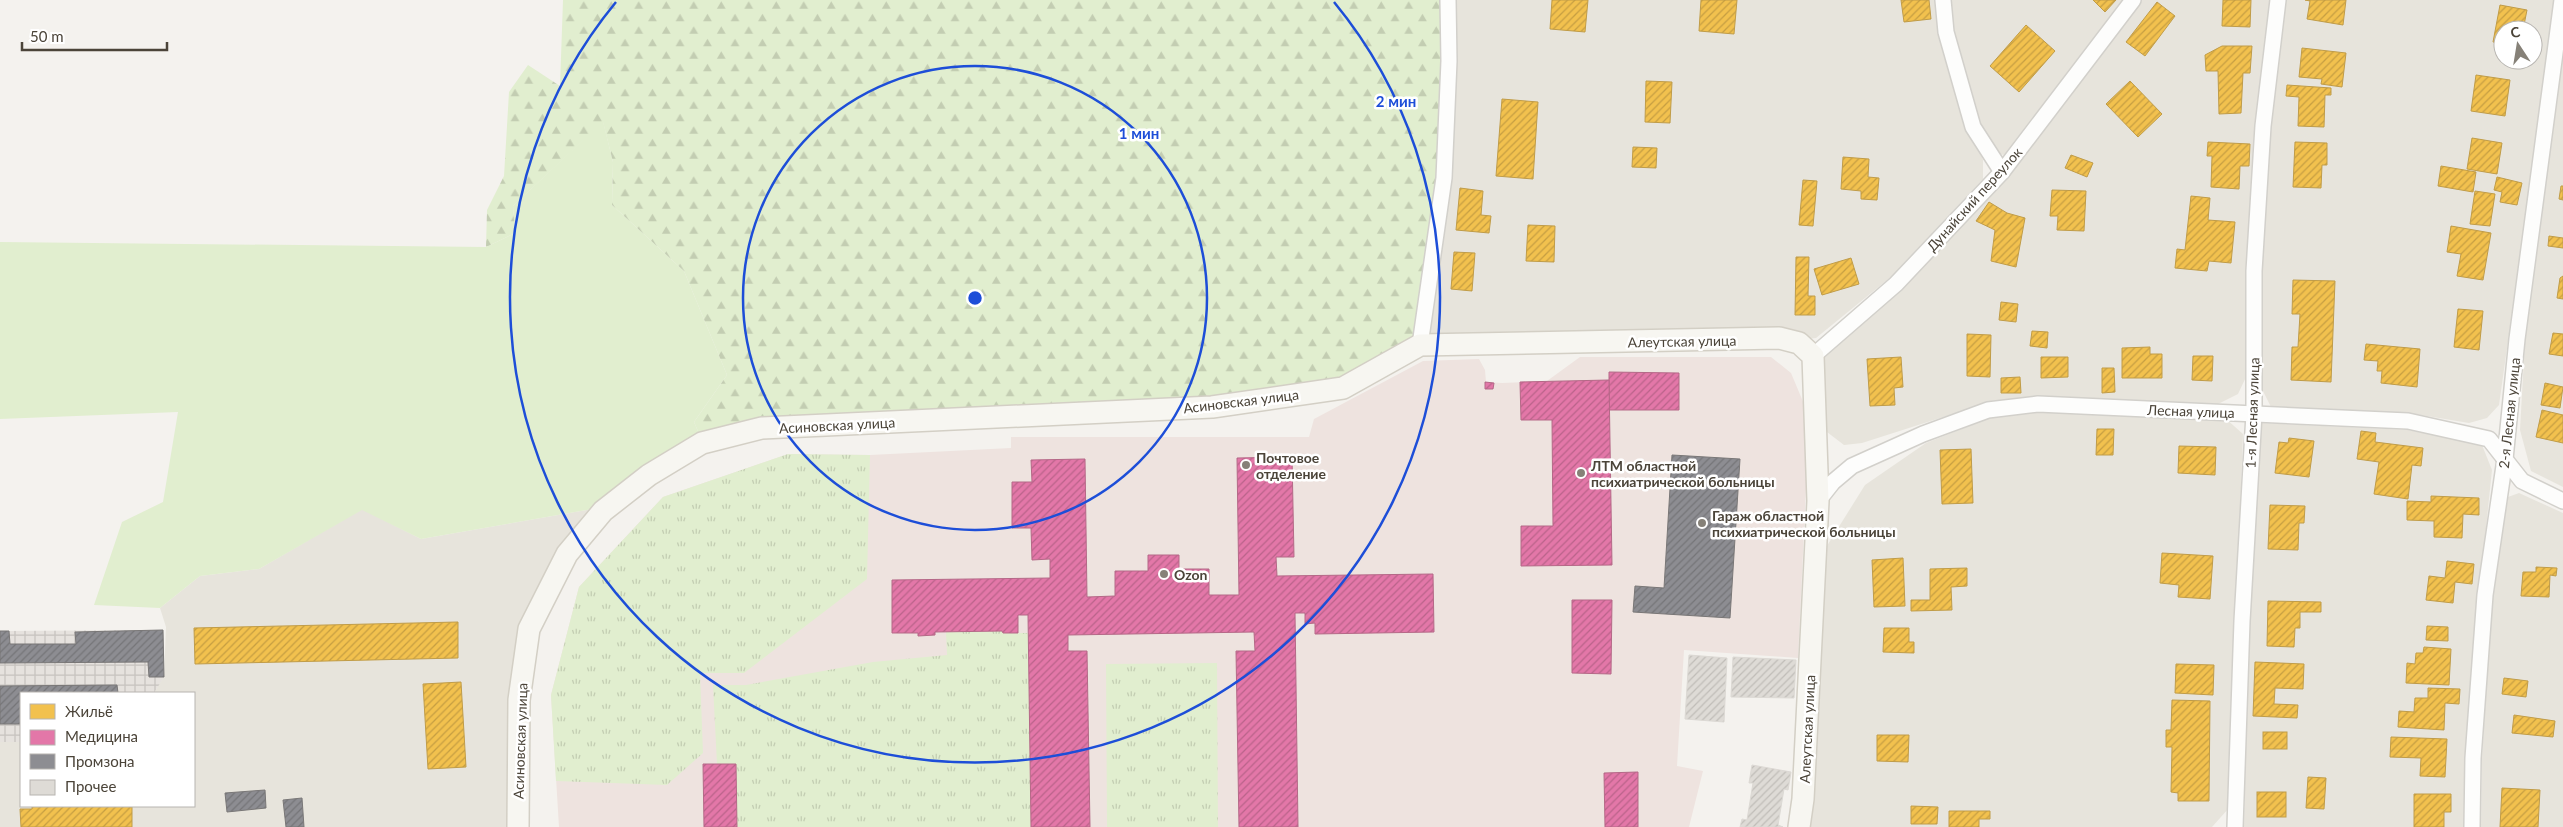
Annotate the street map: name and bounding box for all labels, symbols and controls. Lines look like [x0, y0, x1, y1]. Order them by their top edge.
scale bar [22, 20, 168, 52]
north arrow [2493, 20, 2543, 70]
text: С [2509, 22, 2522, 41]
text: 50 m [30, 27, 64, 45]
text: 2 мин [1376, 92, 1416, 110]
text: 1 мин [1119, 124, 1159, 142]
street label: Дунайский переулок [1923, 143, 2026, 255]
centre of rings [966, 289, 984, 307]
street label: Алеутская улица [1628, 332, 1736, 350]
street label: 1-я Лесная улица [2242, 357, 2262, 469]
street label: 2-я Лесная улица [2495, 357, 2523, 469]
street label: Асиновская улица [1182, 385, 1300, 417]
street label: Лесная улица [2146, 401, 2235, 421]
street label: Асиновская улица [778, 413, 896, 437]
place label: Почтовое отделение [1256, 449, 1327, 482]
place label: ЛТМ областной психиатрической больницы [1590, 457, 1775, 490]
marker: Почтовое отделение [1240, 459, 1252, 471]
marker: ЛТМ областной психиатрической больницы [1575, 467, 1587, 479]
place label: Гараж областной психиатрической больницы [1712, 507, 1896, 540]
marker: Гараж областной психиатрической больницы [1696, 517, 1708, 529]
place label: Ozon [1174, 566, 1208, 583]
marker: Ozon [1158, 568, 1170, 580]
street label: Алеутская улица [1796, 674, 1818, 784]
street label: Асиновская улица [509, 683, 531, 799]
legend [20, 692, 195, 807]
text: Жильё [65, 702, 113, 720]
text: Медицина [65, 727, 138, 745]
text: Промзона [65, 752, 135, 770]
text: Прочее [65, 777, 116, 795]

